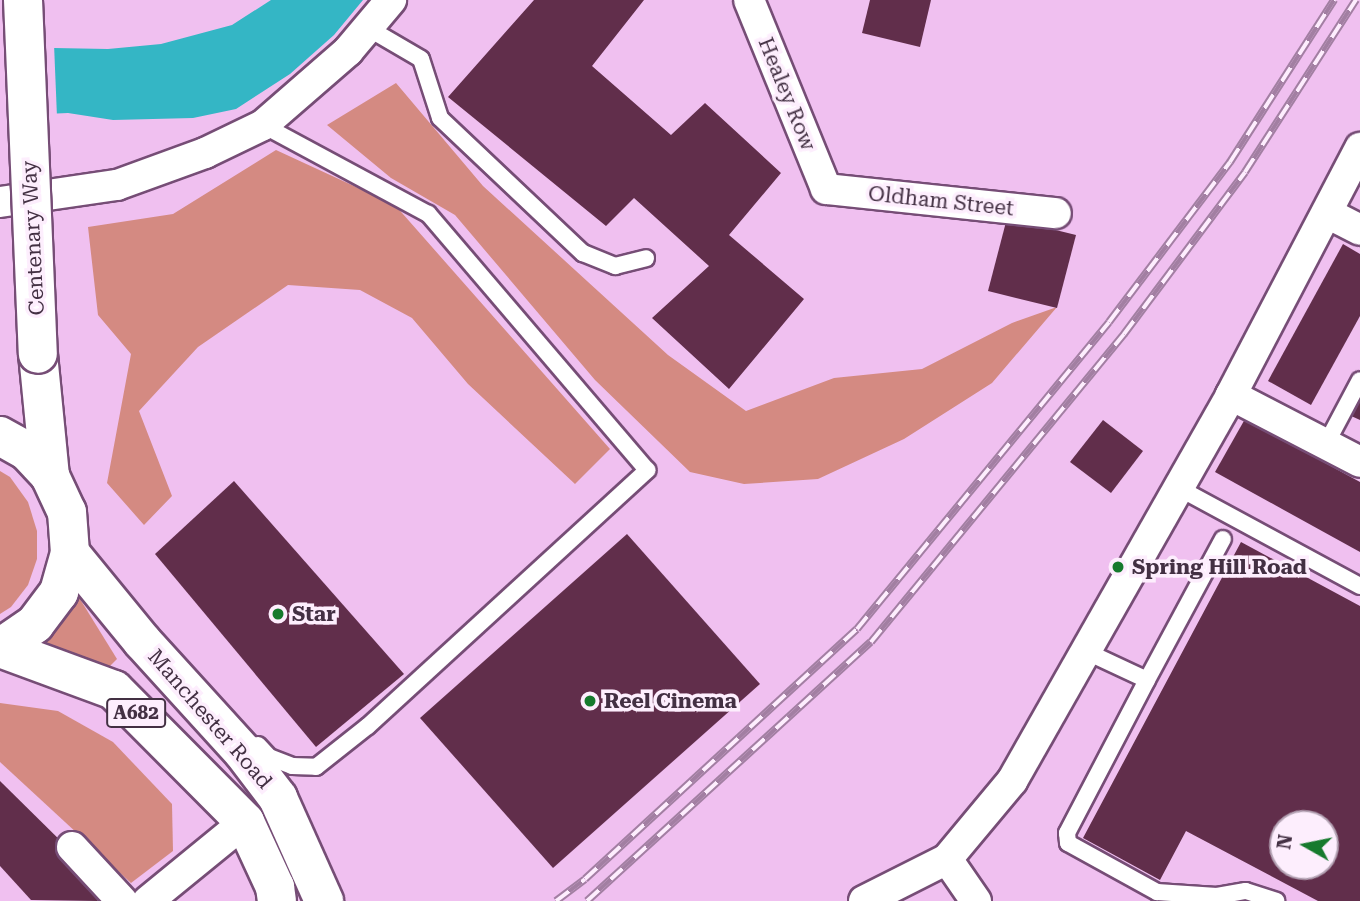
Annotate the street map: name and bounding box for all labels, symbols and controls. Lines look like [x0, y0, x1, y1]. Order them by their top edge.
street label: Healey Row [753, 34, 821, 154]
street label: Centenary Way [16, 160, 50, 316]
street label: Oldham Street [867, 181, 1015, 221]
place label: Spring Hill Road [1132, 554, 1307, 580]
marker: Spring Hill Road [1110, 559, 1126, 575]
place label: Star [292, 601, 336, 627]
marker: Star [270, 606, 286, 622]
street label: Manchester Road [143, 644, 277, 794]
place label: Reel Cinema [604, 688, 737, 714]
marker: Reel Cinema [582, 693, 598, 709]
road number: A682 [104, 698, 168, 728]
north arrow [1269, 810, 1339, 880]
text: N [1272, 833, 1297, 851]

